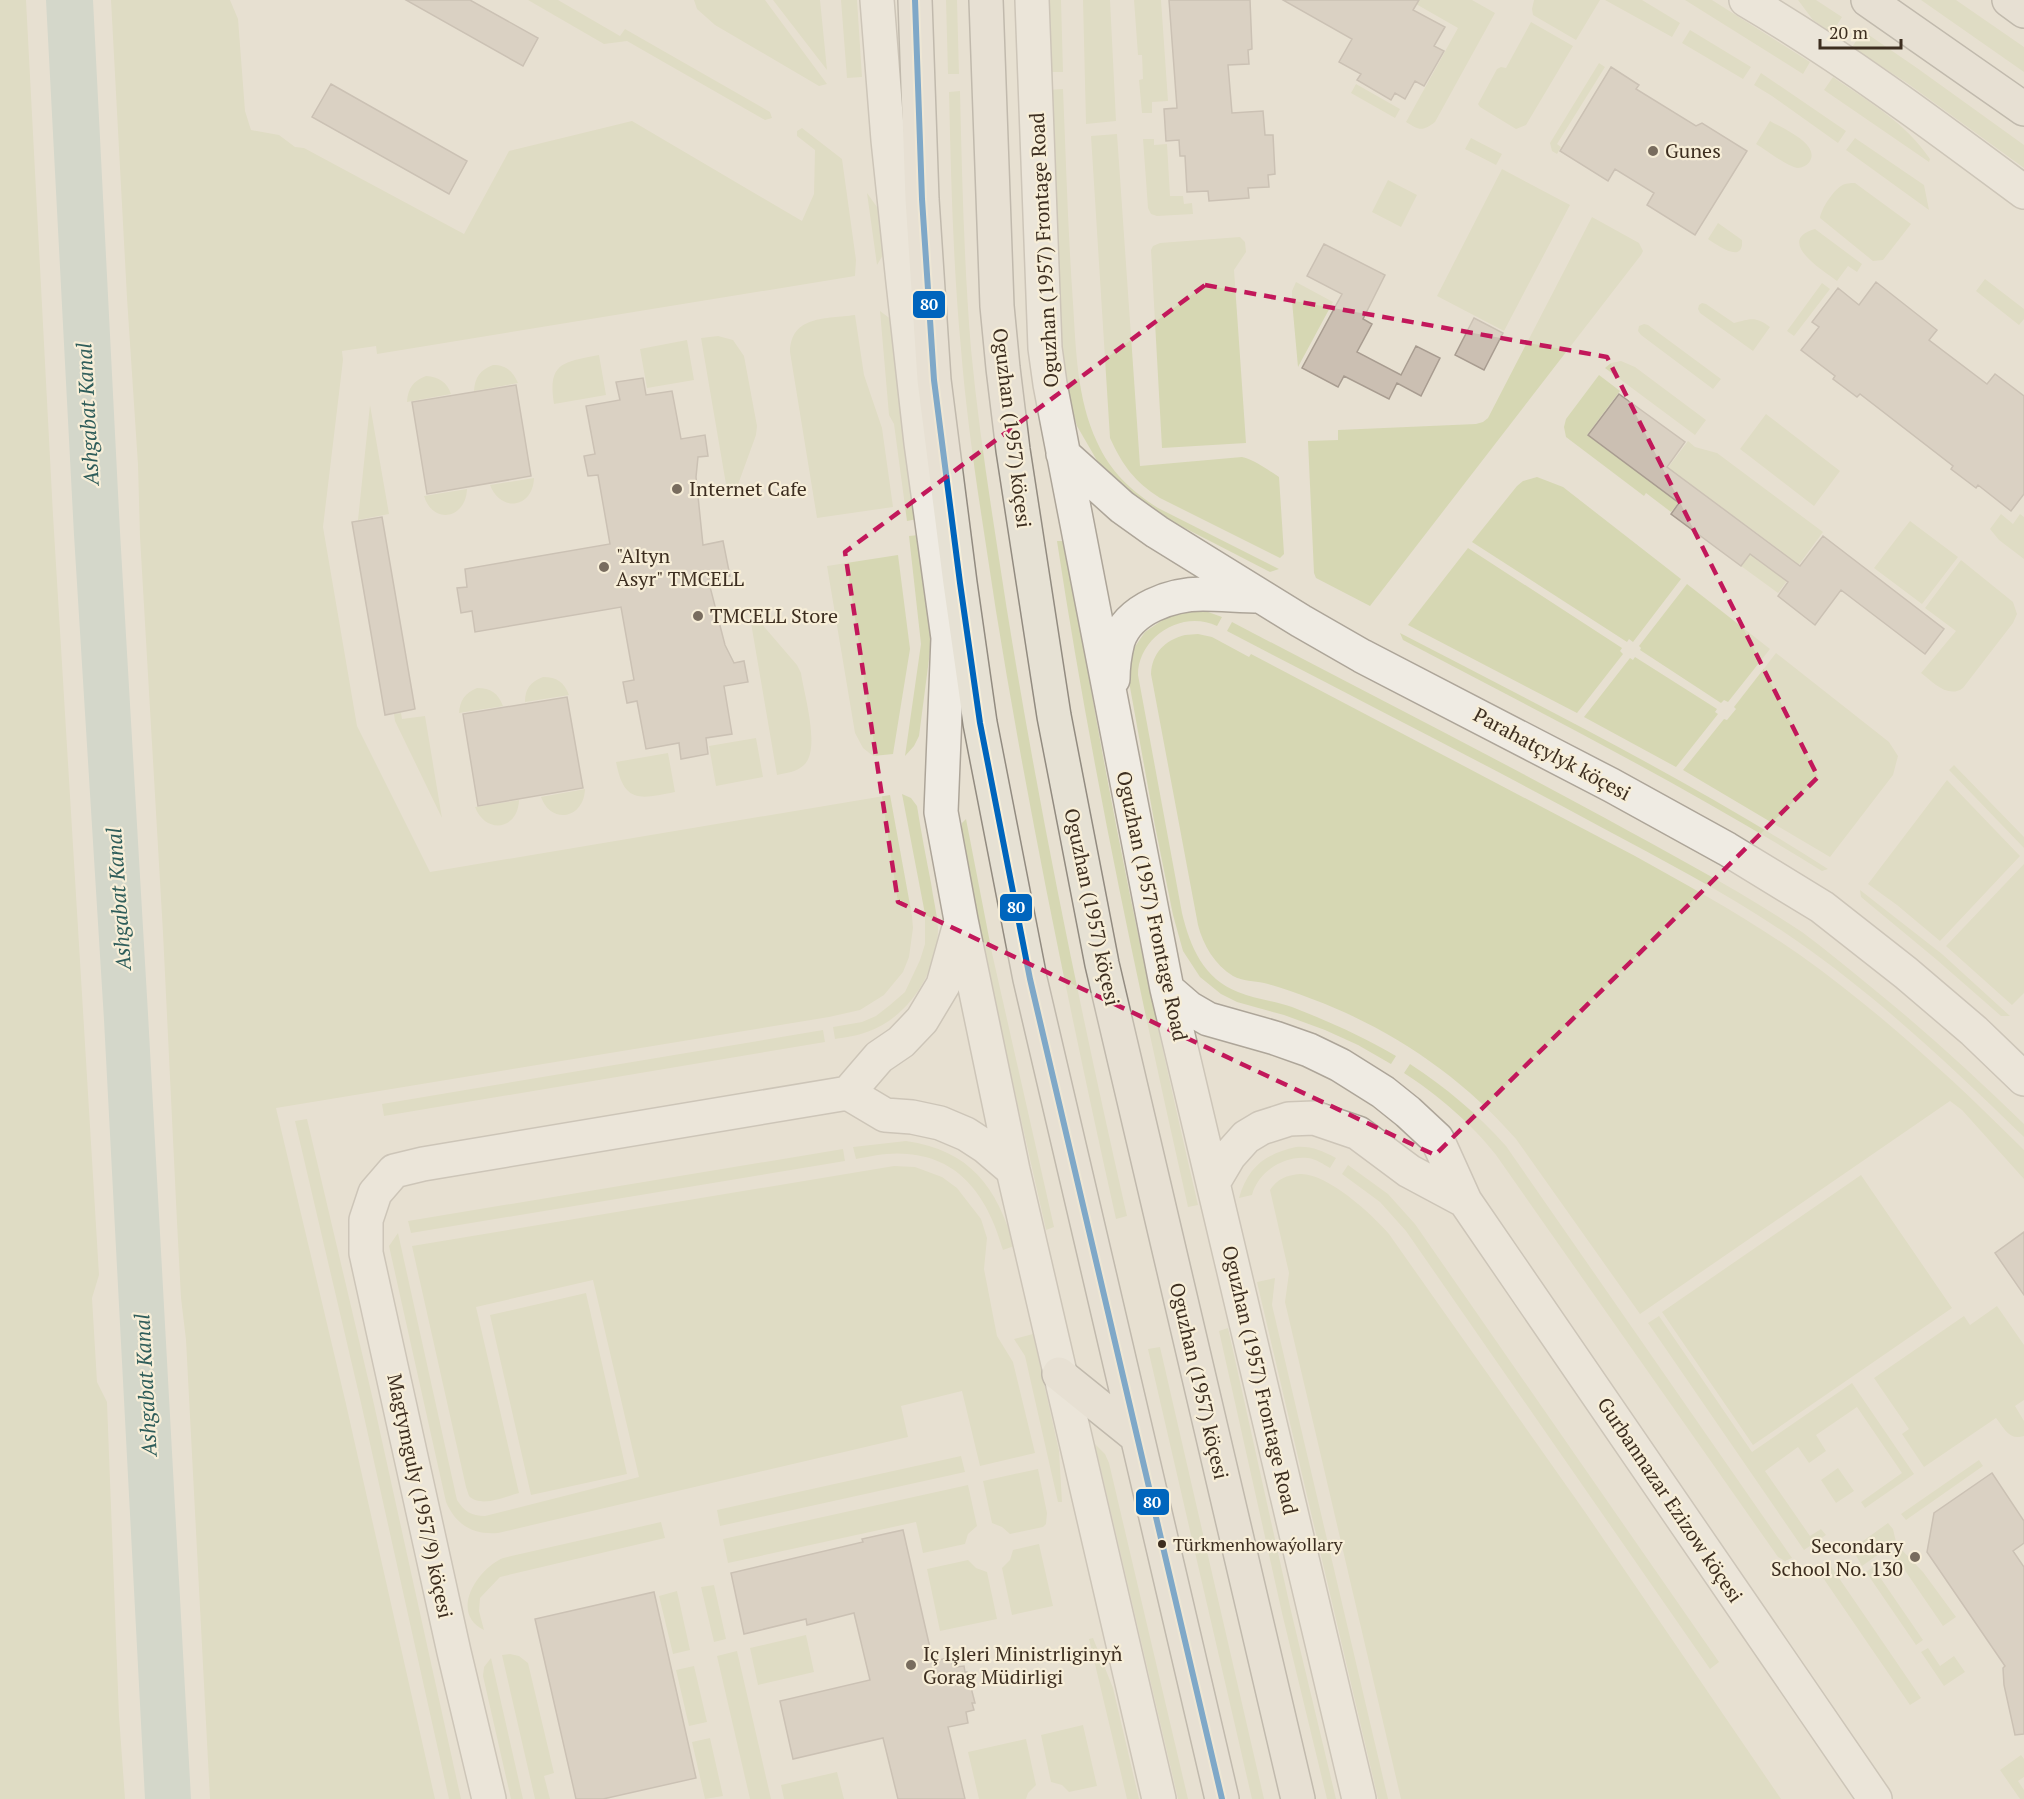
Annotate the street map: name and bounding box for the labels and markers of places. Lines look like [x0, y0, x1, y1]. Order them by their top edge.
place label: Gunes [1665, 137, 1721, 164]
marker: Gunes [1646, 144, 1660, 158]
place label: Internet Cafe [689, 475, 807, 502]
marker: Internet Cafe [670, 482, 684, 496]
place label: "Altyn Asyr" TMCELL [616, 542, 744, 592]
marker: "Altyn Asyr" TMCELL [597, 560, 611, 574]
place label: TMCELL Store [710, 602, 838, 629]
marker: TMCELL Store [691, 609, 705, 623]
place label: Türkmenhowaýollary [1173, 1532, 1344, 1556]
place label: Secondary School No. 130 [1771, 1532, 1904, 1582]
marker: Türkmenhowaýollary [1156, 1538, 1168, 1550]
marker: Secondary School No. 130 [1908, 1550, 1922, 1564]
place label: Iç Işleri Ministrliginyň Gorag Müdirligi [923, 1640, 1123, 1690]
marker: Iç Işleri Ministrliginyň Gorag Müdirligi [904, 1658, 918, 1672]

